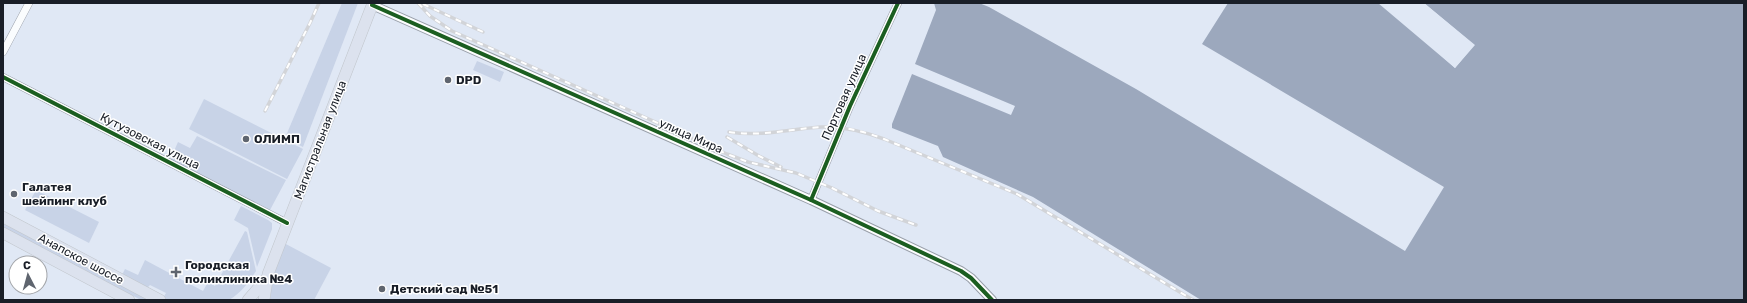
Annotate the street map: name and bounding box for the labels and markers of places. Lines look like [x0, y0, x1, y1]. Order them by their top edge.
place label: DPD [456, 73, 482, 87]
marker: DPD [443, 75, 453, 85]
place label: ОЛИМП [254, 132, 300, 146]
marker: ОЛИМП [241, 134, 251, 144]
place label: Галатея шейпинг клуб [22, 180, 107, 208]
marker: Галатея шейпинг клуб [9, 189, 19, 199]
place label: Городская поликлиника №4 [185, 258, 292, 286]
marker: Городская поликлиника №4 [170, 266, 182, 278]
place label: Детский сад №51 [390, 282, 498, 296]
marker: Детский сад №51 [377, 284, 387, 294]

